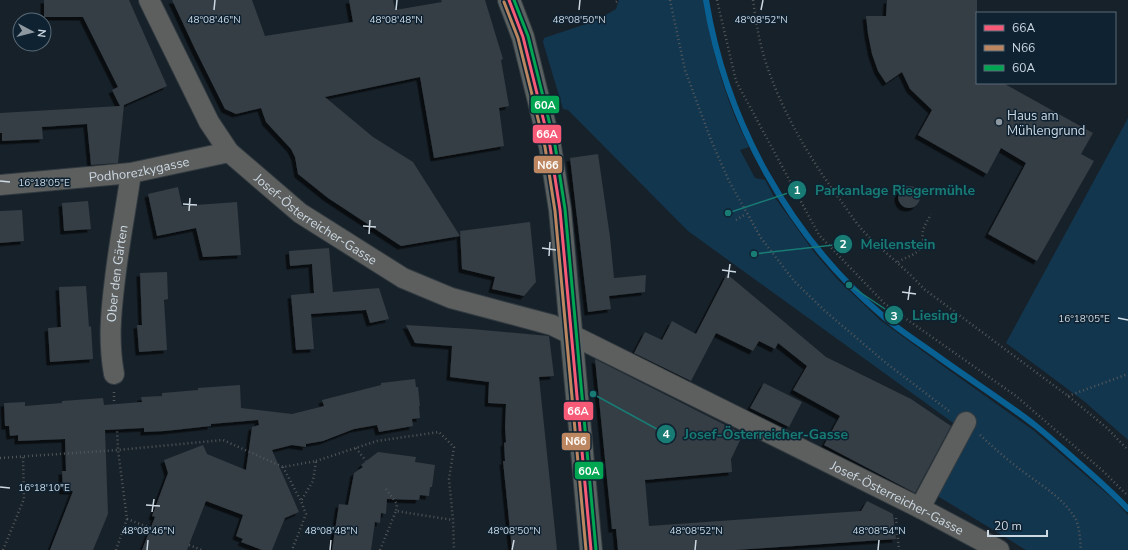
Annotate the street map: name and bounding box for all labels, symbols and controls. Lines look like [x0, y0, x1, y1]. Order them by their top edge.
north arrow [12, 12, 52, 52]
legend [976, 12, 1116, 84]
text: 48°08'46"N [187, 13, 241, 27]
text: 48°08'48"N [369, 13, 423, 27]
text: 48°08'50"N [552, 13, 606, 27]
text: 48°08'52"N [734, 13, 788, 27]
text: 66A [1012, 20, 1035, 36]
text: N [33, 28, 49, 38]
text: N66 [1012, 40, 1035, 56]
text: 60A [1012, 60, 1035, 76]
line badge: 60A [530, 95, 560, 114]
text: 60A [534, 98, 557, 113]
place label: Haus am Mühlengrund [1007, 107, 1085, 140]
marker: Haus am Mühlengrund [994, 117, 1004, 127]
line badge: 66A [532, 124, 562, 144]
text: 66A [536, 127, 559, 142]
street label: Podhorezkygasse [88, 153, 191, 187]
line badge: N66 [533, 155, 563, 174]
text: N66 [537, 158, 559, 173]
street label: Josef-Österreicher-Gasse [249, 169, 380, 270]
text: 16°18'05"E [18, 176, 70, 190]
callout: Parkanlage Riegermühle [787, 177, 983, 203]
text: Parkanlage Riegermühle [815, 181, 975, 200]
text: 1 [793, 182, 801, 198]
street label: Ober den Gärten [103, 224, 133, 323]
callout: Meilenstein [833, 231, 944, 257]
text: Meilenstein [861, 235, 935, 254]
text: 2 [839, 236, 847, 252]
callout: Liesing [884, 302, 966, 328]
text: Liesing [912, 306, 958, 325]
text: 3 [890, 308, 898, 324]
text: 16°18'05"E [1058, 312, 1110, 326]
line badge: 66A [563, 401, 594, 421]
text: 66A [567, 404, 590, 419]
callout: Josef-Österreicher-Gasse [656, 421, 856, 447]
text: Josef-Österreicher-Gasse [683, 425, 848, 444]
text: 4 [662, 426, 670, 442]
line badge: N66 [561, 432, 591, 451]
text: N66 [565, 434, 587, 449]
street label: Josef-Österreicher-Gasse [826, 457, 967, 540]
line badge: 60A [574, 461, 604, 480]
text: 60A [578, 464, 601, 479]
text: 16°18'10"E [18, 481, 70, 495]
scale bar [988, 512, 1047, 538]
text: 20 m [994, 518, 1022, 534]
text: 48°08'46"N [121, 524, 175, 538]
text: 48°08'48"N [304, 524, 358, 538]
text: 48°08'50"N [487, 524, 541, 538]
text: 48°08'52"N [669, 524, 723, 538]
text: 48°08'54"N [852, 524, 906, 538]

